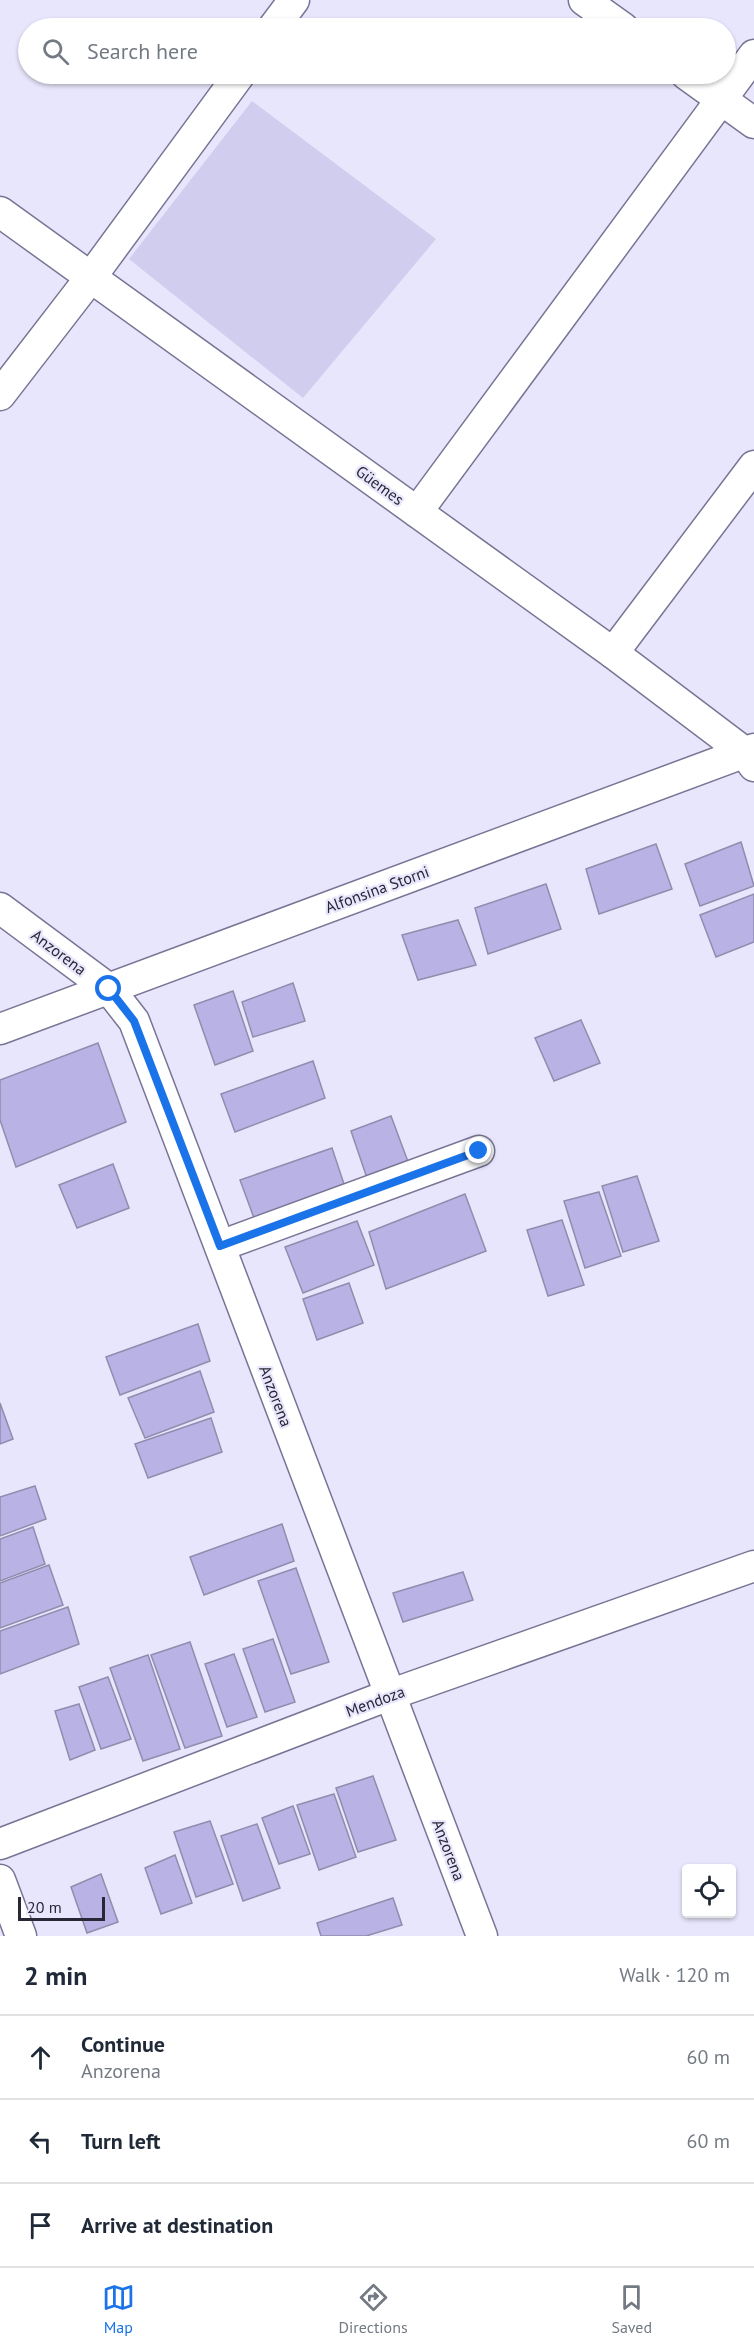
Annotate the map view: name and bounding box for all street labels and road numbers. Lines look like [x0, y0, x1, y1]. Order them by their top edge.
street label: Güemes [352, 461, 408, 509]
street label: Alfonsina Storni [322, 861, 432, 917]
street label: Anzorena [27, 925, 91, 979]
street label: Anzorena [255, 1363, 297, 1429]
street label: Mendoza [343, 1681, 407, 1721]
street label: Anzorena [428, 1817, 470, 1883]

